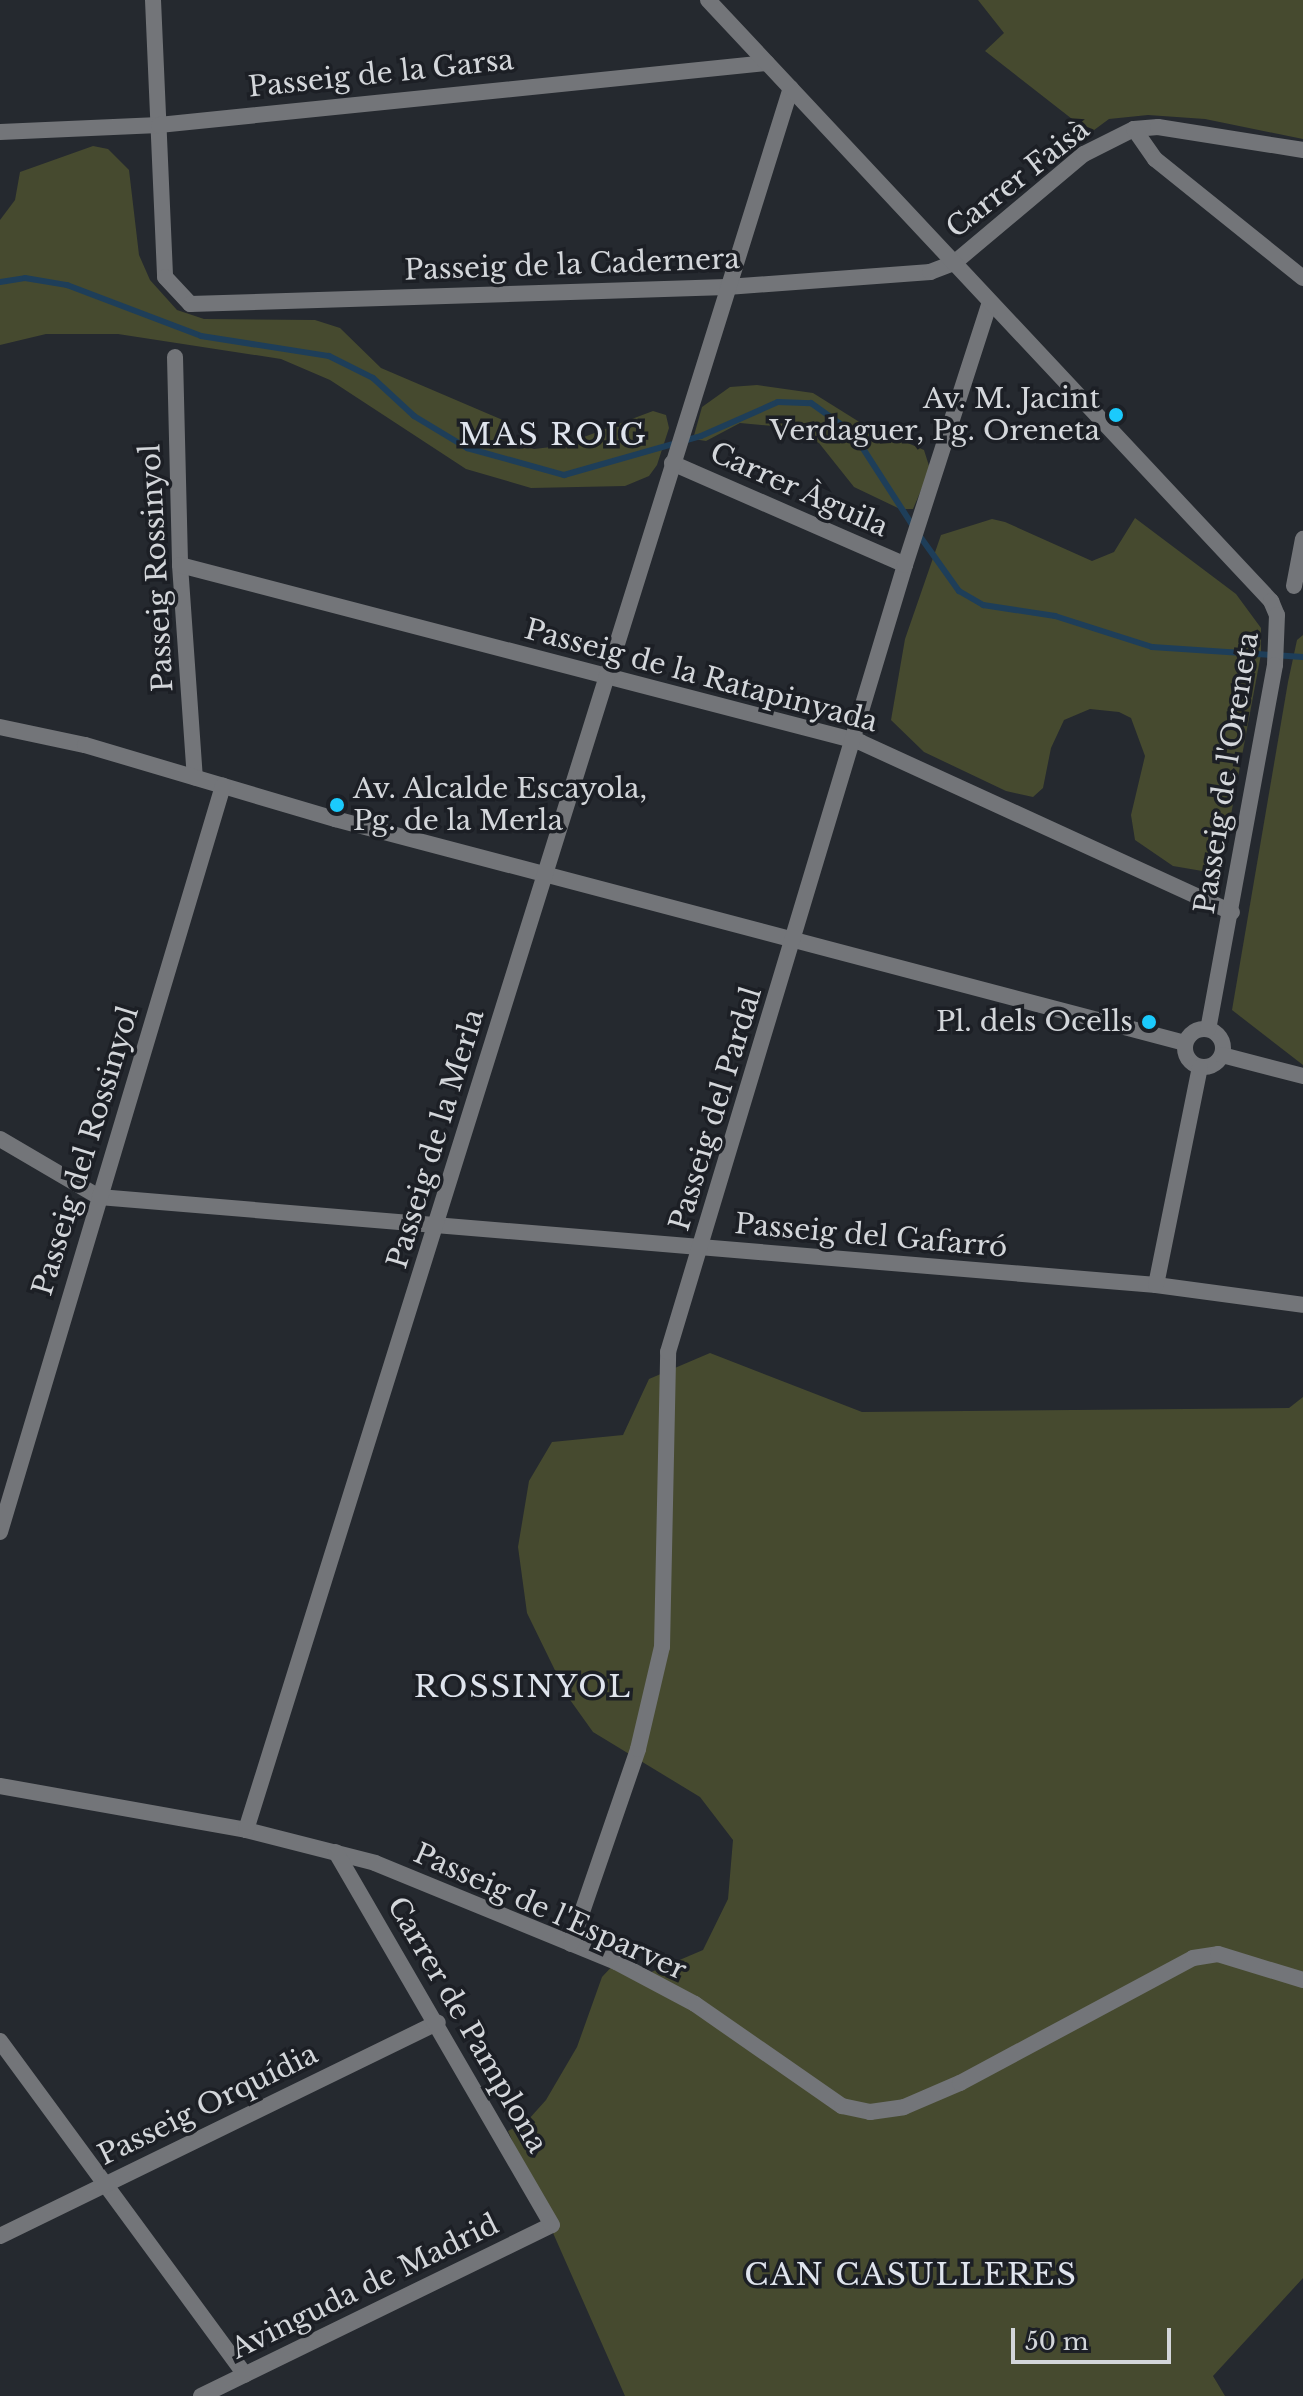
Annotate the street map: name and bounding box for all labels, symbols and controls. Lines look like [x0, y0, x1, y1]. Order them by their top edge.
street label: Passeig de la Garsa [246, 43, 516, 105]
street label: Carrer Faisà [940, 113, 1096, 245]
street label: Passeig de la Cadernera [403, 242, 741, 288]
place label: Av. M. Jacint Verdaguer, Pg. Oreneta [770, 382, 1100, 448]
marker: Av. M. Jacint Verdaguer, Pg. Oreneta [1107, 406, 1125, 424]
district label: MAS ROIG [458, 417, 648, 453]
street label: Carrer Àguila [704, 435, 894, 545]
street label: Passeig Rossinyol [134, 443, 180, 693]
street label: Passeig de la Ratapinyada [521, 613, 881, 739]
street label: Passeig de l'Oreneta [1188, 630, 1266, 916]
place label: Av. Alcalde Escayola, Pg. de la Merla [353, 772, 648, 838]
marker: Av. Alcalde Escayola, Pg. de la Merla [328, 796, 346, 814]
street label: Passeig del Pardal [663, 983, 769, 1235]
street label: Passeig del Rossinyol [26, 1002, 146, 1300]
street label: Passeig de la Merla [381, 1005, 491, 1273]
place label: Pl. dels Ocells [936, 1005, 1133, 1039]
marker: Pl. dels Ocells [1140, 1013, 1158, 1031]
street label: Passeig del Gafarró [733, 1207, 1009, 1265]
district label: ROSSINYOL [414, 1669, 632, 1705]
street label: Passeig de l'Esparver [408, 1837, 692, 1987]
street label: Carrer de Pamplona [380, 1891, 554, 2159]
street label: Passeig Orquídia [93, 2037, 323, 2173]
street label: Avinguda de Madrid [226, 2208, 504, 2366]
district label: CAN CASULLERES [744, 2257, 1078, 2293]
scale bar [1015, 2312, 1175, 2362]
text: 50 m [1025, 2327, 1088, 2356]

